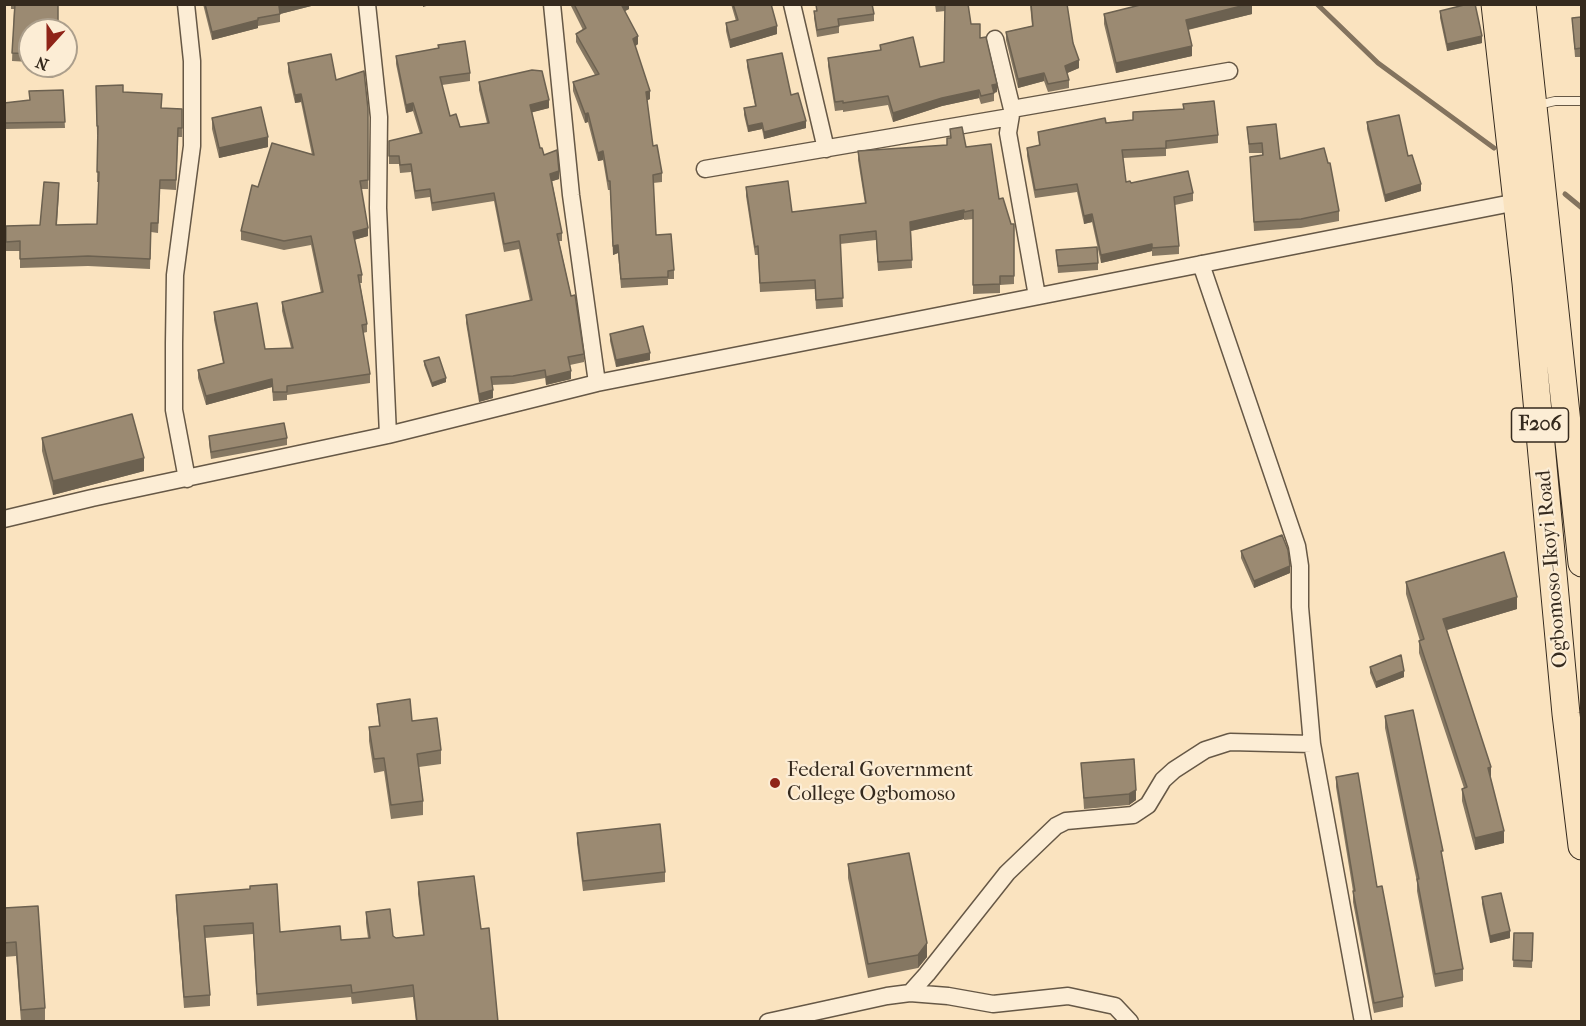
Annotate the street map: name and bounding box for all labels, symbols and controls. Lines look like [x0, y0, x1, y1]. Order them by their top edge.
north arrow [18, 18, 78, 78]
text: N [33, 52, 51, 74]
road number: F206 [1512, 408, 1568, 442]
street label: Ogbomoso-Ikoyi Road [1532, 469, 1574, 669]
place label: Federal Government College Ogbomoso [787, 758, 973, 808]
marker: Federal Government College Ogbomoso [768, 776, 782, 790]

